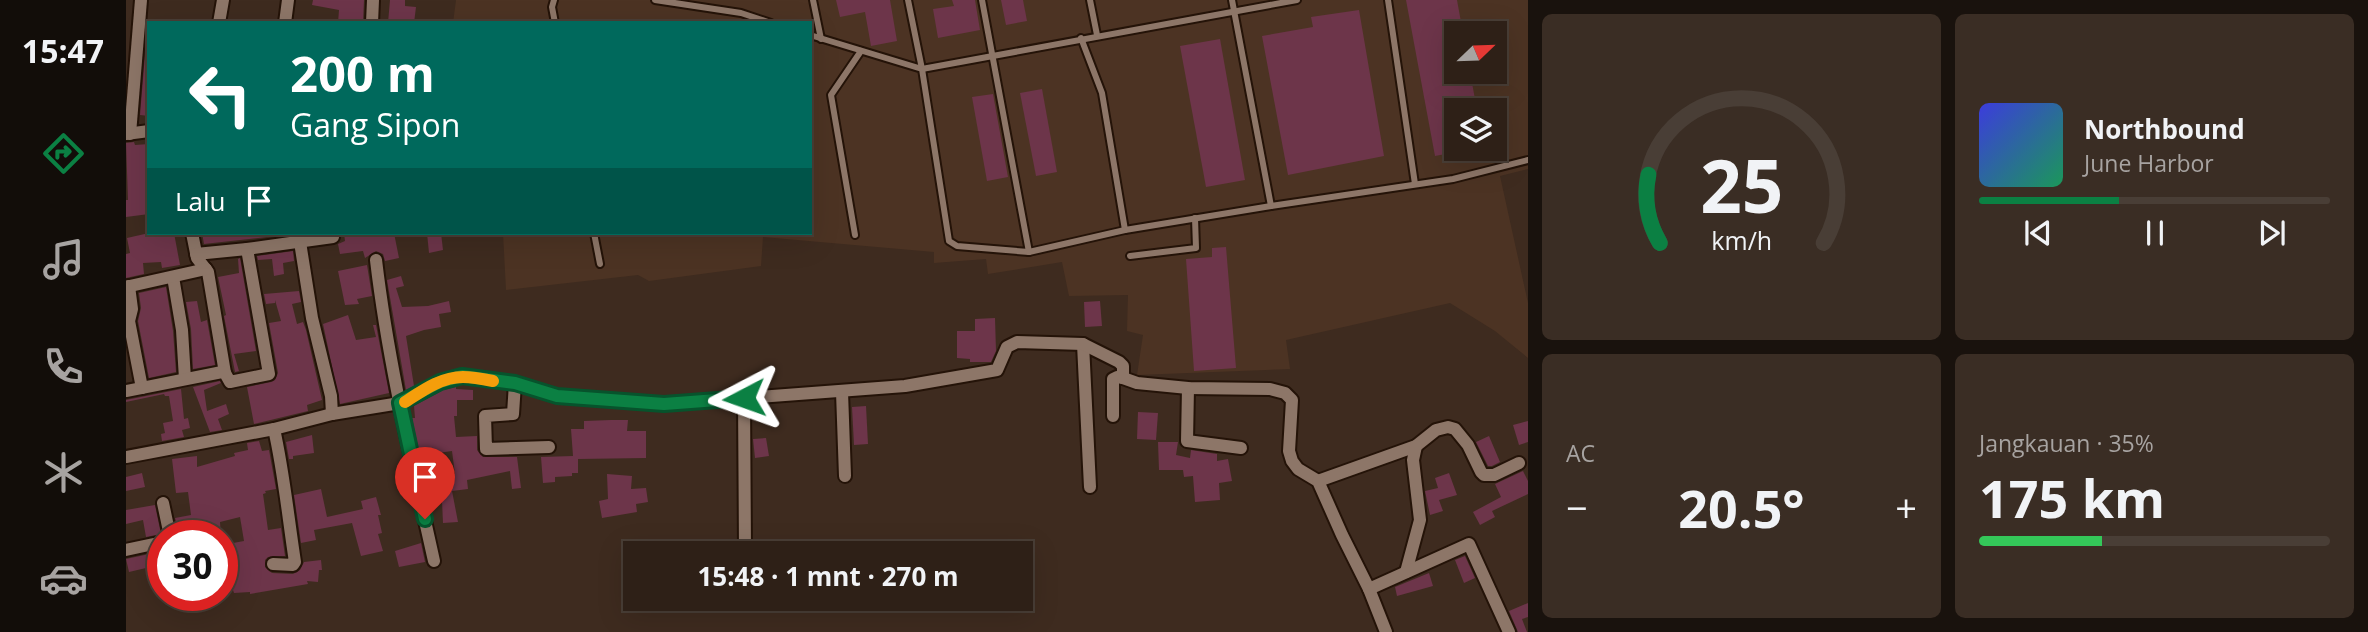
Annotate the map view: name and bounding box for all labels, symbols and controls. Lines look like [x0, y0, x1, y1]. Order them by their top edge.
north arrow [1444, 21, 1507, 84]
map controls [1444, 21, 1507, 161]
text: 15:47 [22, 29, 104, 72]
text: 200 m [290, 40, 435, 106]
icon: left [175, 49, 266, 140]
button: layers [1444, 98, 1507, 161]
text: Gang Sipon [290, 103, 460, 146]
text: Northbound [2084, 111, 2245, 147]
icon: directions [39, 129, 88, 178]
text: 25 [1700, 136, 1783, 235]
text: June Harbor [2084, 147, 2214, 179]
icon: arrive [240, 182, 278, 220]
text: Lalu [175, 183, 226, 219]
icon: previous [2019, 214, 2057, 252]
icon: pause [2136, 214, 2174, 252]
icon: next [2253, 214, 2291, 252]
text: km/h [1711, 223, 1772, 257]
icon: music [39, 235, 88, 284]
icon: phone [39, 342, 88, 391]
position arrow [707, 361, 781, 435]
text: Jangkauan · 35% [1979, 427, 2154, 459]
text: AC [1566, 437, 1595, 469]
pin [395, 447, 455, 519]
icon: climate [39, 448, 88, 497]
icon: arrive [406, 458, 444, 496]
text: 175 km [1979, 462, 2165, 533]
text: 20.5° [1678, 472, 1805, 543]
text: − [1566, 481, 1588, 533]
text: + [1895, 481, 1917, 533]
speed limit sign: 30 [147, 520, 238, 611]
icon: car [39, 554, 88, 603]
text: 15:48 · 1 mnt · 270 m [697, 558, 959, 594]

